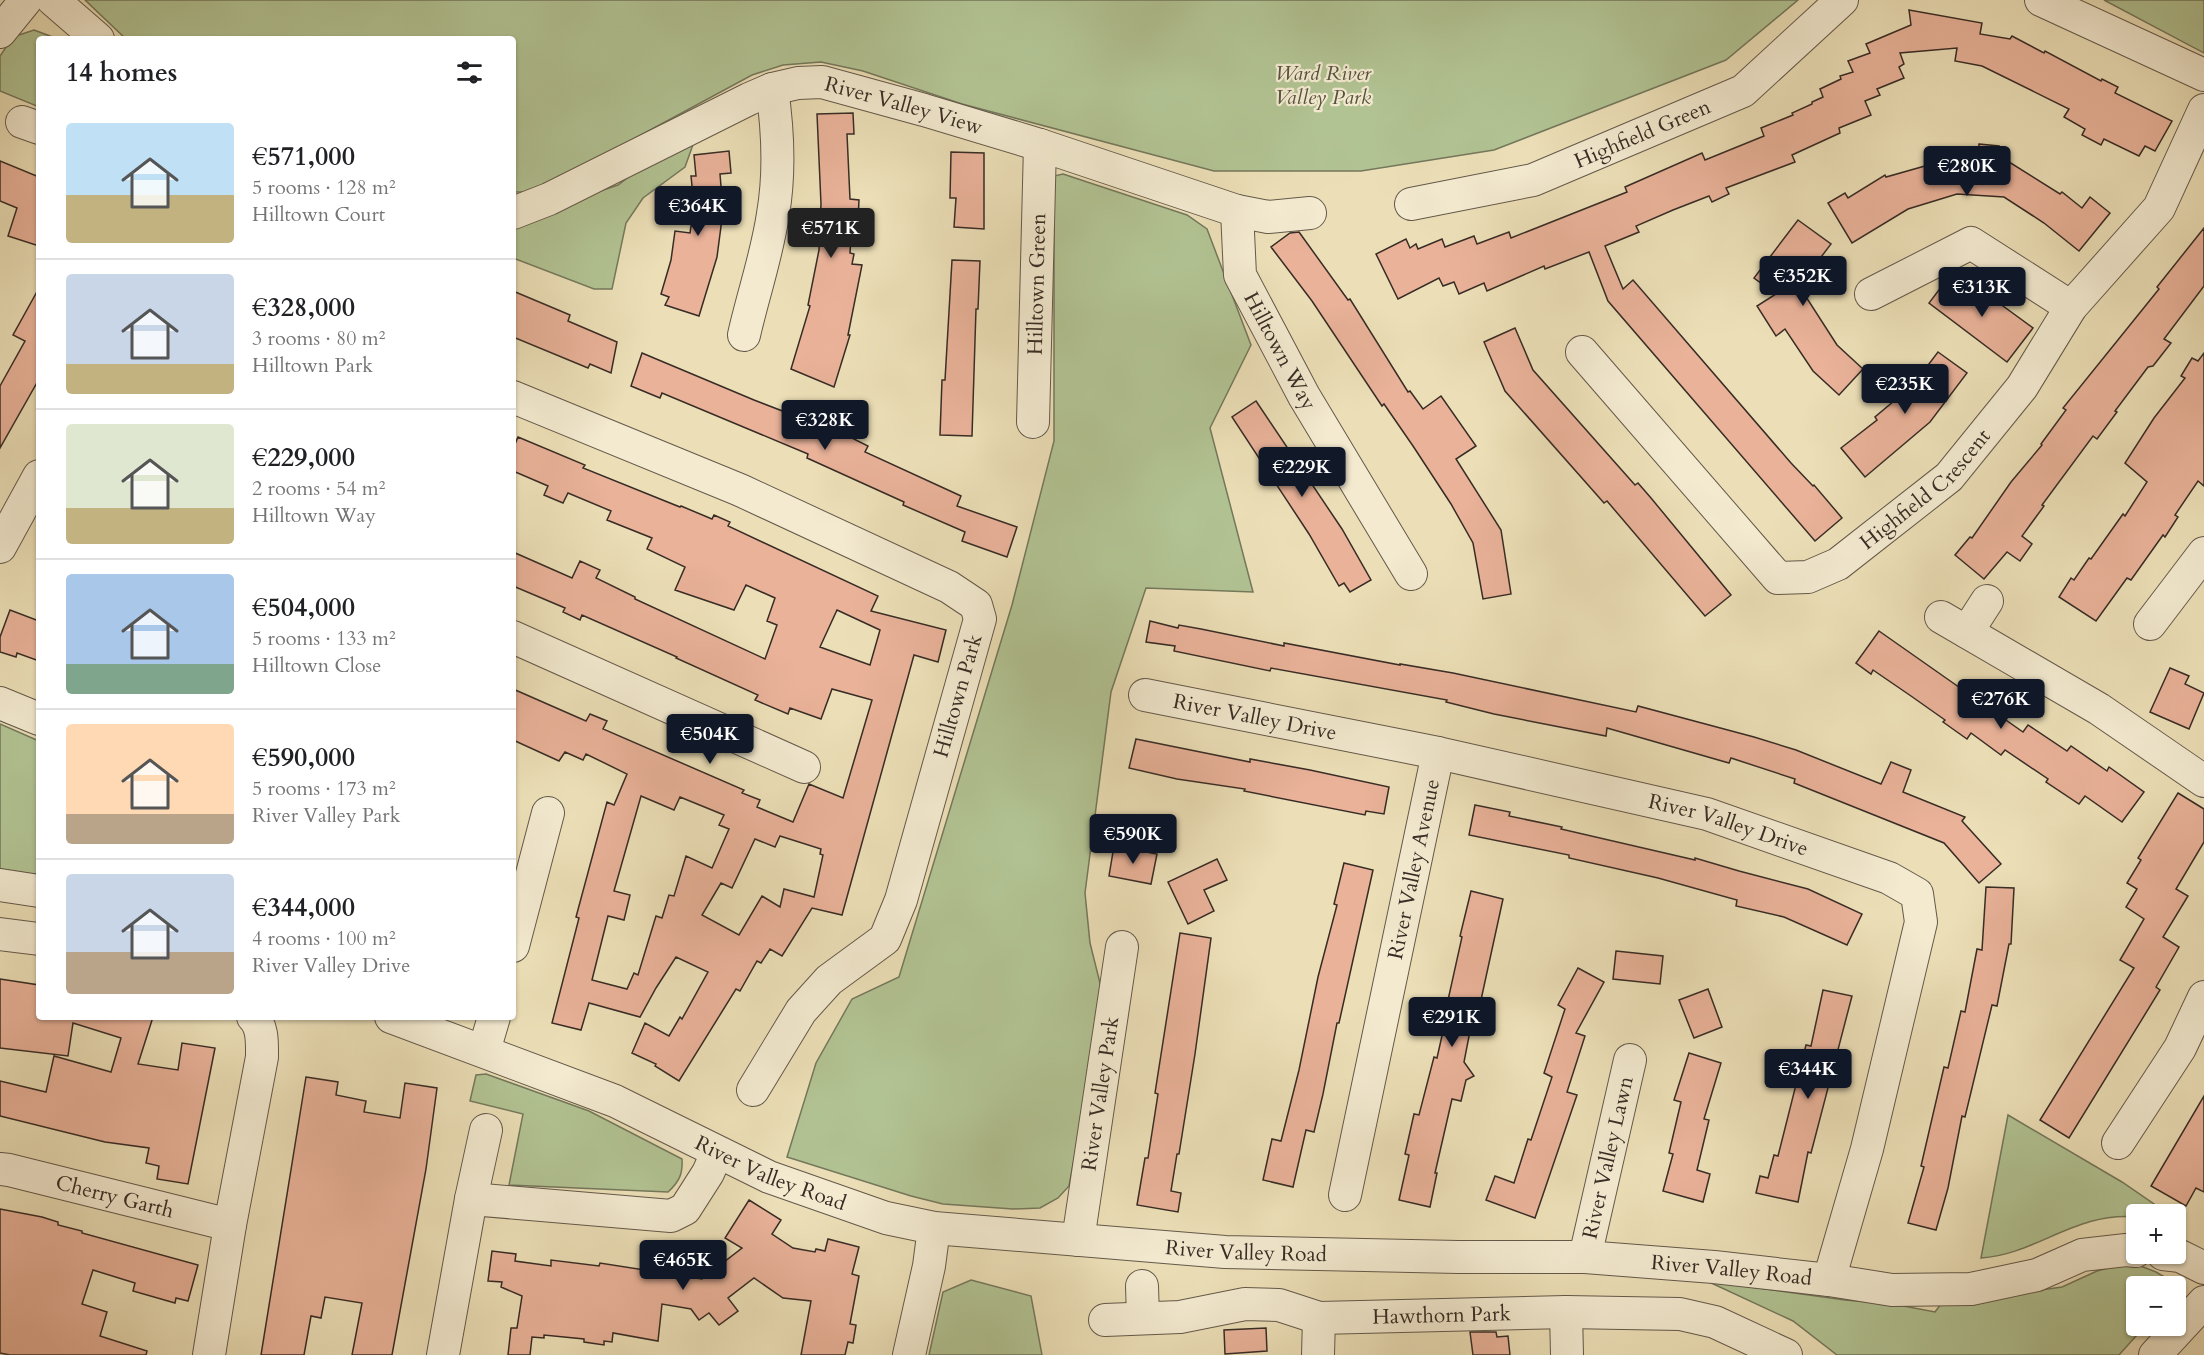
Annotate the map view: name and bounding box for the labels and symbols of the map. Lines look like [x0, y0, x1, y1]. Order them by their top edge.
park label: Ward River Valley Park [1275, 59, 1372, 112]
street label: River Valley View [821, 69, 987, 141]
street label: Highfield Green [1570, 92, 1715, 175]
pin: €280K [1925, 146, 2009, 197]
pin: €364K [656, 186, 740, 237]
pin: €571K [789, 208, 873, 259]
street label: Hilltown Green [1020, 213, 1053, 355]
pin: €352K [1761, 256, 1845, 307]
pin: €313K [1940, 267, 2024, 318]
street label: Hilltown Way [1237, 287, 1324, 415]
pin: €235K [1863, 364, 1947, 415]
pin: €328K [783, 400, 867, 451]
street label: Highfield Crescent [1853, 422, 1997, 556]
pin: €229K [1260, 447, 1344, 498]
street label: Hilltown Park [927, 630, 990, 761]
pin: €276K [1959, 679, 2043, 730]
street label: River Valley Drive [1171, 686, 1339, 747]
pin: €504K [668, 714, 752, 765]
street label: River Valley Avenue [1380, 776, 1447, 962]
street label: River Valley Drive [1646, 787, 1812, 863]
pin: €590K [1091, 814, 1175, 865]
pin: €291K [1410, 997, 1494, 1048]
street label: River Valley Park [1074, 1014, 1126, 1173]
pin: €344K [1766, 1049, 1850, 1100]
street label: River Valley Lawn [1575, 1073, 1640, 1242]
street label: River Valley Road [690, 1128, 850, 1217]
street label: Cherry Garth [53, 1168, 177, 1225]
street label: River Valley Road [1164, 1233, 1327, 1269]
pin: €465K [641, 1240, 725, 1291]
street label: River Valley Road [1650, 1248, 1813, 1292]
street label: Hawthorn Park [1372, 1299, 1512, 1331]

